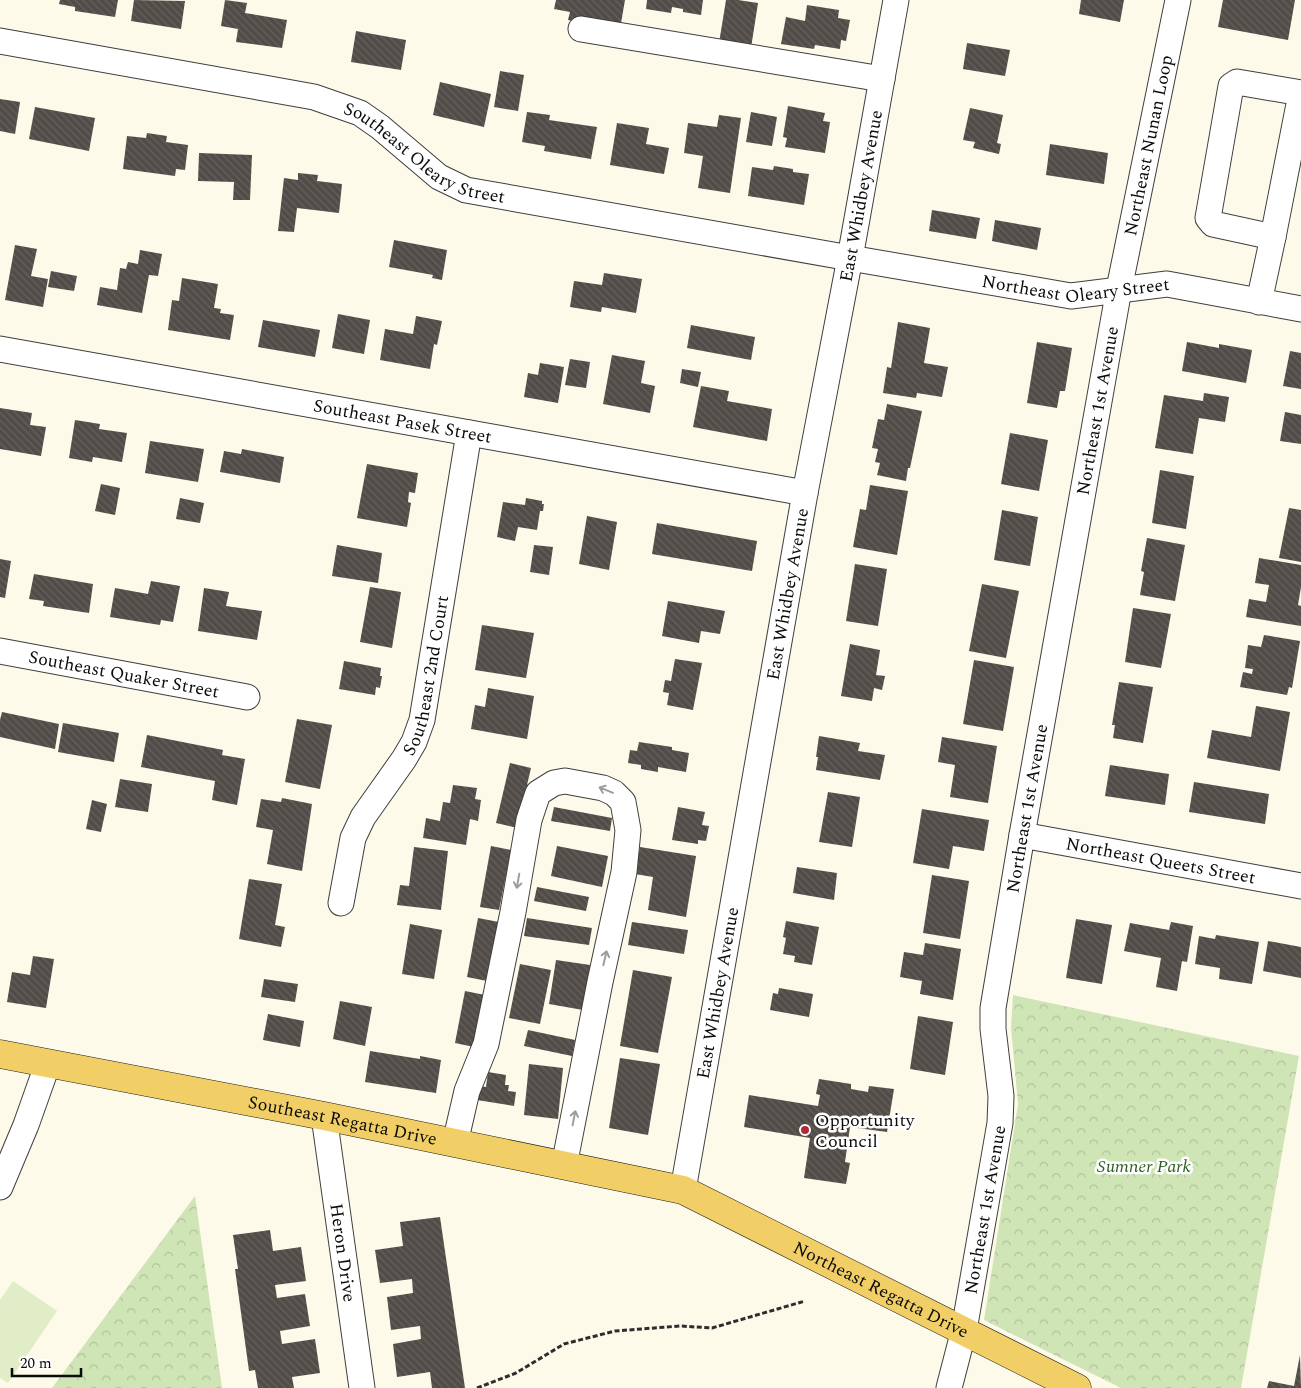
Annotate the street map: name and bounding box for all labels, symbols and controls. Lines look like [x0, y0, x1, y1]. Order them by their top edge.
street label: Northeast Nunan Loop [1117, 53, 1180, 238]
street label: Southeast Oleary Street [340, 95, 507, 210]
street label: East Whidbey Avenue [832, 108, 890, 284]
street label: Northeast Oleary Street [980, 267, 1171, 310]
street label: Northeast 1st Avenue [1069, 324, 1126, 497]
street label: Southeast Pasek Street [311, 392, 494, 450]
street label: East Whidbey Avenue [759, 506, 816, 682]
street label: Southeast 2nd Court [395, 593, 456, 761]
street label: Southeast Quaker Street [26, 643, 221, 705]
street label: Northeast 1st Avenue [999, 722, 1055, 895]
one-way arrow [599, 785, 614, 795]
street label: Northeast Queets Street [1064, 830, 1258, 891]
one-way arrow [513, 872, 523, 888]
street label: East Whidbey Avenue [689, 905, 746, 1081]
one-way arrow [601, 951, 610, 967]
street label: Southeast Regatta Drive [246, 1088, 439, 1152]
place label: Opportunity Council [815, 1107, 916, 1155]
one-way arrow [569, 1110, 579, 1126]
street label: Northeast 1st Avenue [957, 1123, 1013, 1296]
marker: Opportunity Council [799, 1124, 811, 1136]
park label: Sumner Park [1097, 1153, 1192, 1180]
street label: Heron Drive [323, 1202, 363, 1304]
street label: Northeast Regatta Drive [788, 1234, 973, 1345]
scale bar [12, 1346, 81, 1378]
text: 20 m [20, 1352, 52, 1375]

